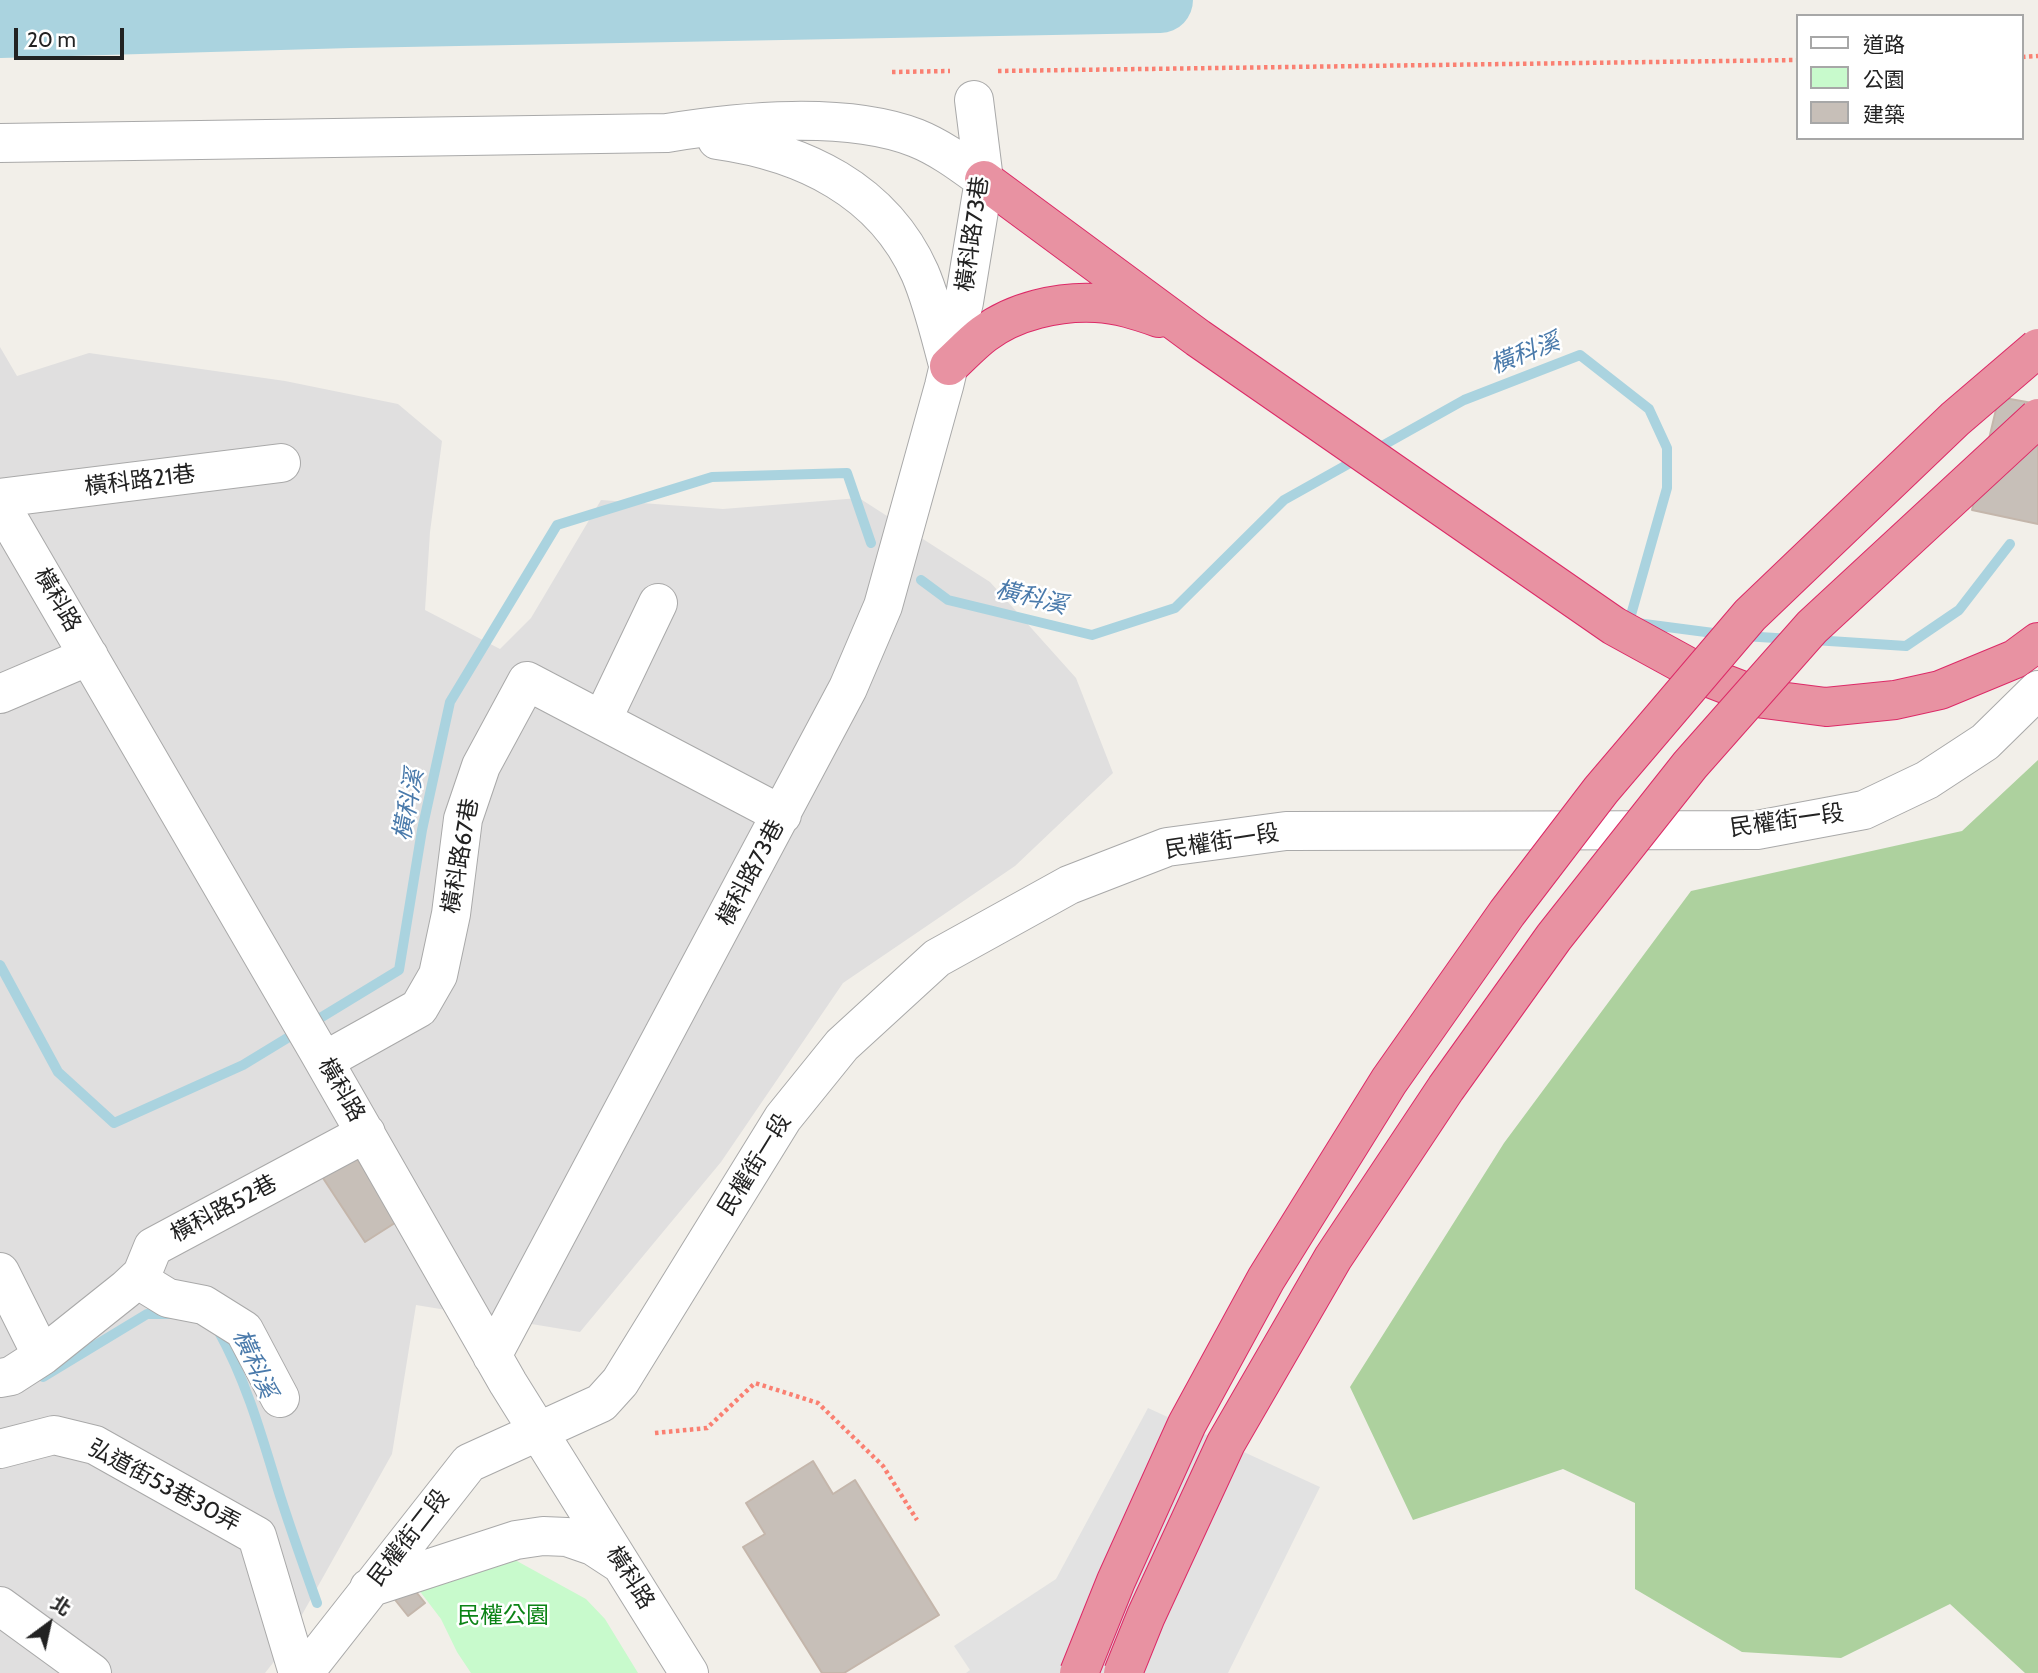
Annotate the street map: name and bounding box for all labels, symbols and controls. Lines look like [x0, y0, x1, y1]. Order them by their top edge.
scale bar [18, 14, 128, 58]
legend [1797, 14, 2024, 140]
text: 20 m [27, 27, 76, 52]
text: 道路 [1863, 32, 1905, 57]
text: 公園 [1863, 67, 1905, 92]
text: 建築 [1863, 102, 1905, 127]
street label: 橫科路73巷 [951, 175, 995, 293]
water label: 橫科溪 [1486, 328, 1564, 380]
street label: 橫科路21巷 [83, 461, 197, 501]
street label: 橫科路 [28, 563, 86, 637]
water label: 橫科溪 [993, 575, 1069, 621]
water label: 橫科溪 [388, 767, 430, 843]
street label: 橫科路67巷 [437, 796, 485, 916]
street label: 民權街一段 [1728, 799, 1846, 843]
street label: 橫科路73巷 [712, 815, 790, 931]
street label: 民權街一段 [1163, 819, 1281, 865]
street label: 橫科路 [312, 1053, 370, 1127]
street label: 民權街一段 [713, 1109, 797, 1221]
street label: 橫科路52巷 [166, 1169, 282, 1249]
water label: 橫科溪 [226, 1325, 282, 1403]
street label: 弘道街53巷30弄 [83, 1434, 245, 1538]
street label: 民權街二段 [363, 1484, 455, 1592]
street label: 橫科路 [600, 1541, 660, 1615]
north arrow [14, 1589, 84, 1659]
text: 北 [46, 1591, 75, 1621]
park label: 民權公園 [457, 1602, 549, 1630]

